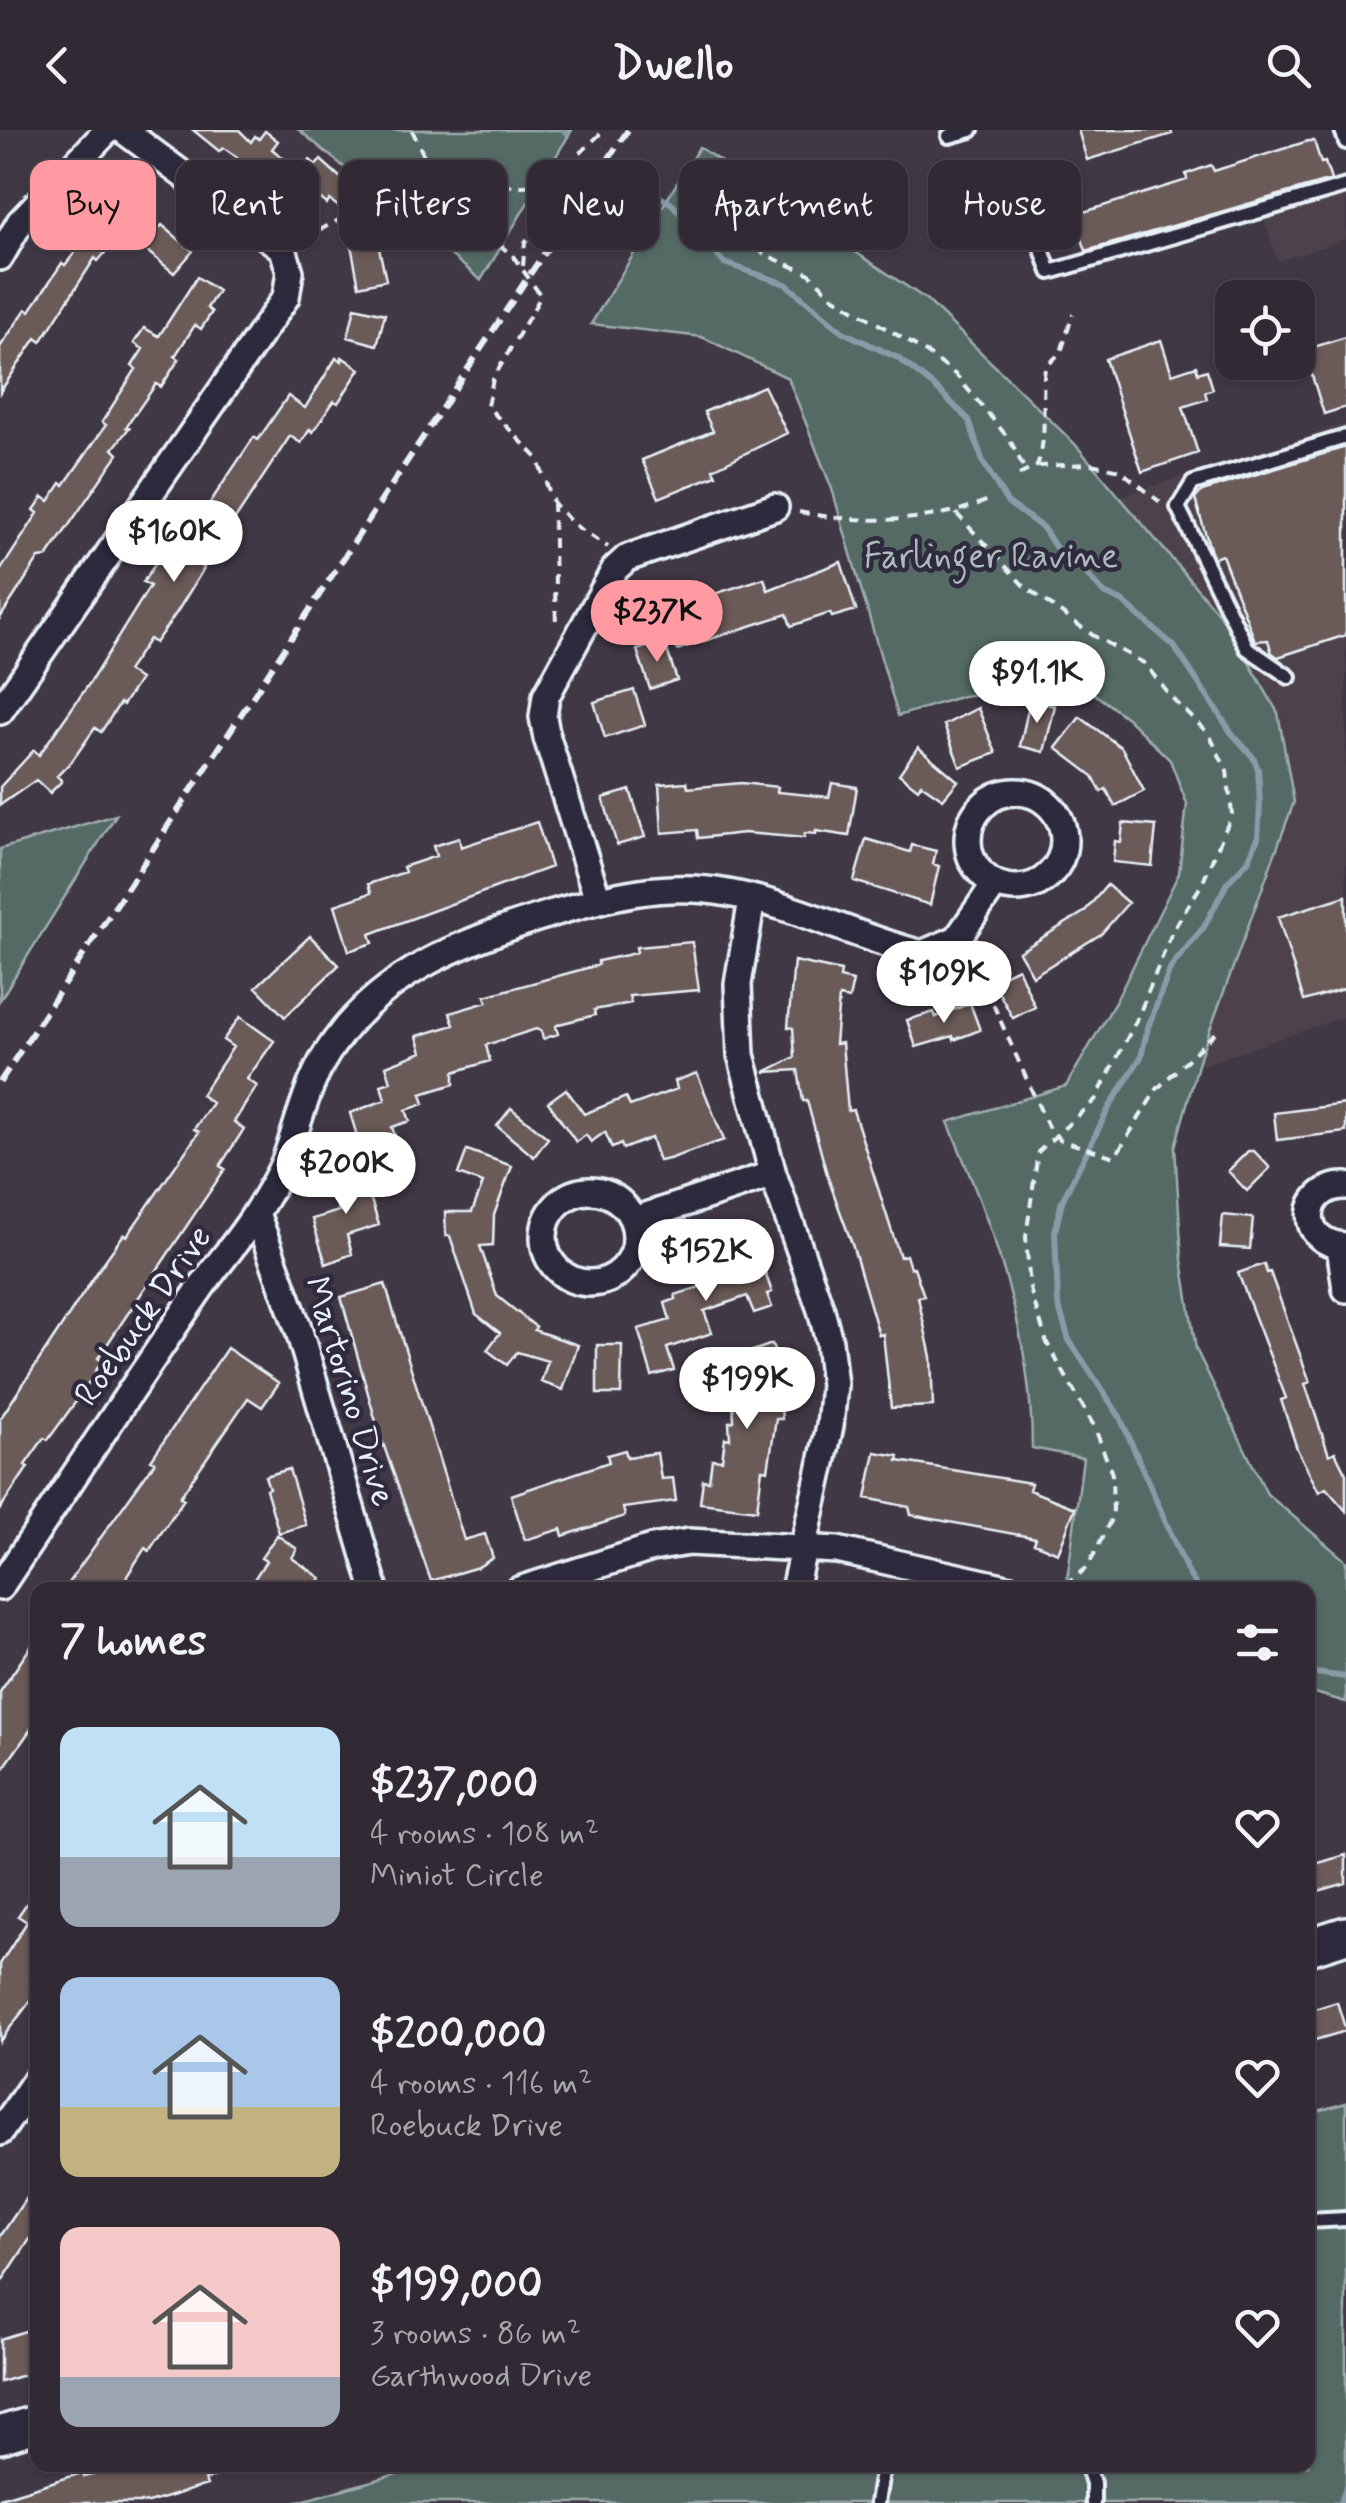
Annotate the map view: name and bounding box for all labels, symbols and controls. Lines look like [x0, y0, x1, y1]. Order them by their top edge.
text: Dwello [613, 36, 733, 95]
icon: back [30, 38, 85, 93]
icon: search [1261, 38, 1316, 93]
chip: Buy [30, 160, 156, 250]
chip: Rent [176, 160, 319, 250]
chip: Filters [339, 160, 507, 250]
chip: New [527, 160, 659, 250]
chip: Apartment [679, 160, 908, 250]
chip: House [928, 160, 1081, 250]
map controls [1215, 280, 1315, 380]
button: locate [1215, 280, 1315, 380]
pin: $160K [104, 500, 244, 585]
text: $160K [128, 511, 220, 553]
park label: Farlinger Ravine [864, 534, 1118, 584]
pin: $237K [587, 580, 727, 665]
text: $237K [613, 591, 701, 633]
pin: $91.1K [956, 641, 1118, 726]
text: $91.1K [991, 652, 1083, 694]
pin: $109K [874, 941, 1014, 1026]
text: $109K [899, 952, 989, 994]
pin: $200K [276, 1132, 416, 1217]
text: $200K [299, 1143, 393, 1185]
street label: Roebuck Drive [64, 1217, 223, 1416]
pin: $152K [636, 1219, 776, 1304]
text: $152K [660, 1230, 752, 1272]
street label: Martorino Drive [292, 1271, 406, 1512]
pin: $199K [677, 1347, 817, 1432]
text: $199K [701, 1358, 793, 1400]
text: 7 homes [60, 1615, 207, 1670]
icon: filters [1230, 1615, 1285, 1670]
text: $237,000 [370, 1758, 538, 1813]
icon: home [140, 1767, 260, 1887]
icon: heart [1230, 1800, 1285, 1855]
text: 4 rooms · 108 m² [370, 1813, 599, 1855]
text: Miniot Circle [370, 1855, 544, 1897]
text: $200,000 [370, 2008, 546, 2063]
icon: home [140, 2017, 260, 2137]
icon: heart [1230, 2050, 1285, 2105]
text: 4 rooms · 116 m² [370, 2063, 592, 2105]
text: Roebuck Drive [370, 2105, 563, 2147]
text: $199,000 [370, 2258, 542, 2313]
icon: home [140, 2267, 260, 2387]
icon: heart [1230, 2300, 1285, 2355]
text: 3 rooms · 86 m² [370, 2313, 581, 2355]
text: Garthwood Drive [370, 2355, 592, 2397]

